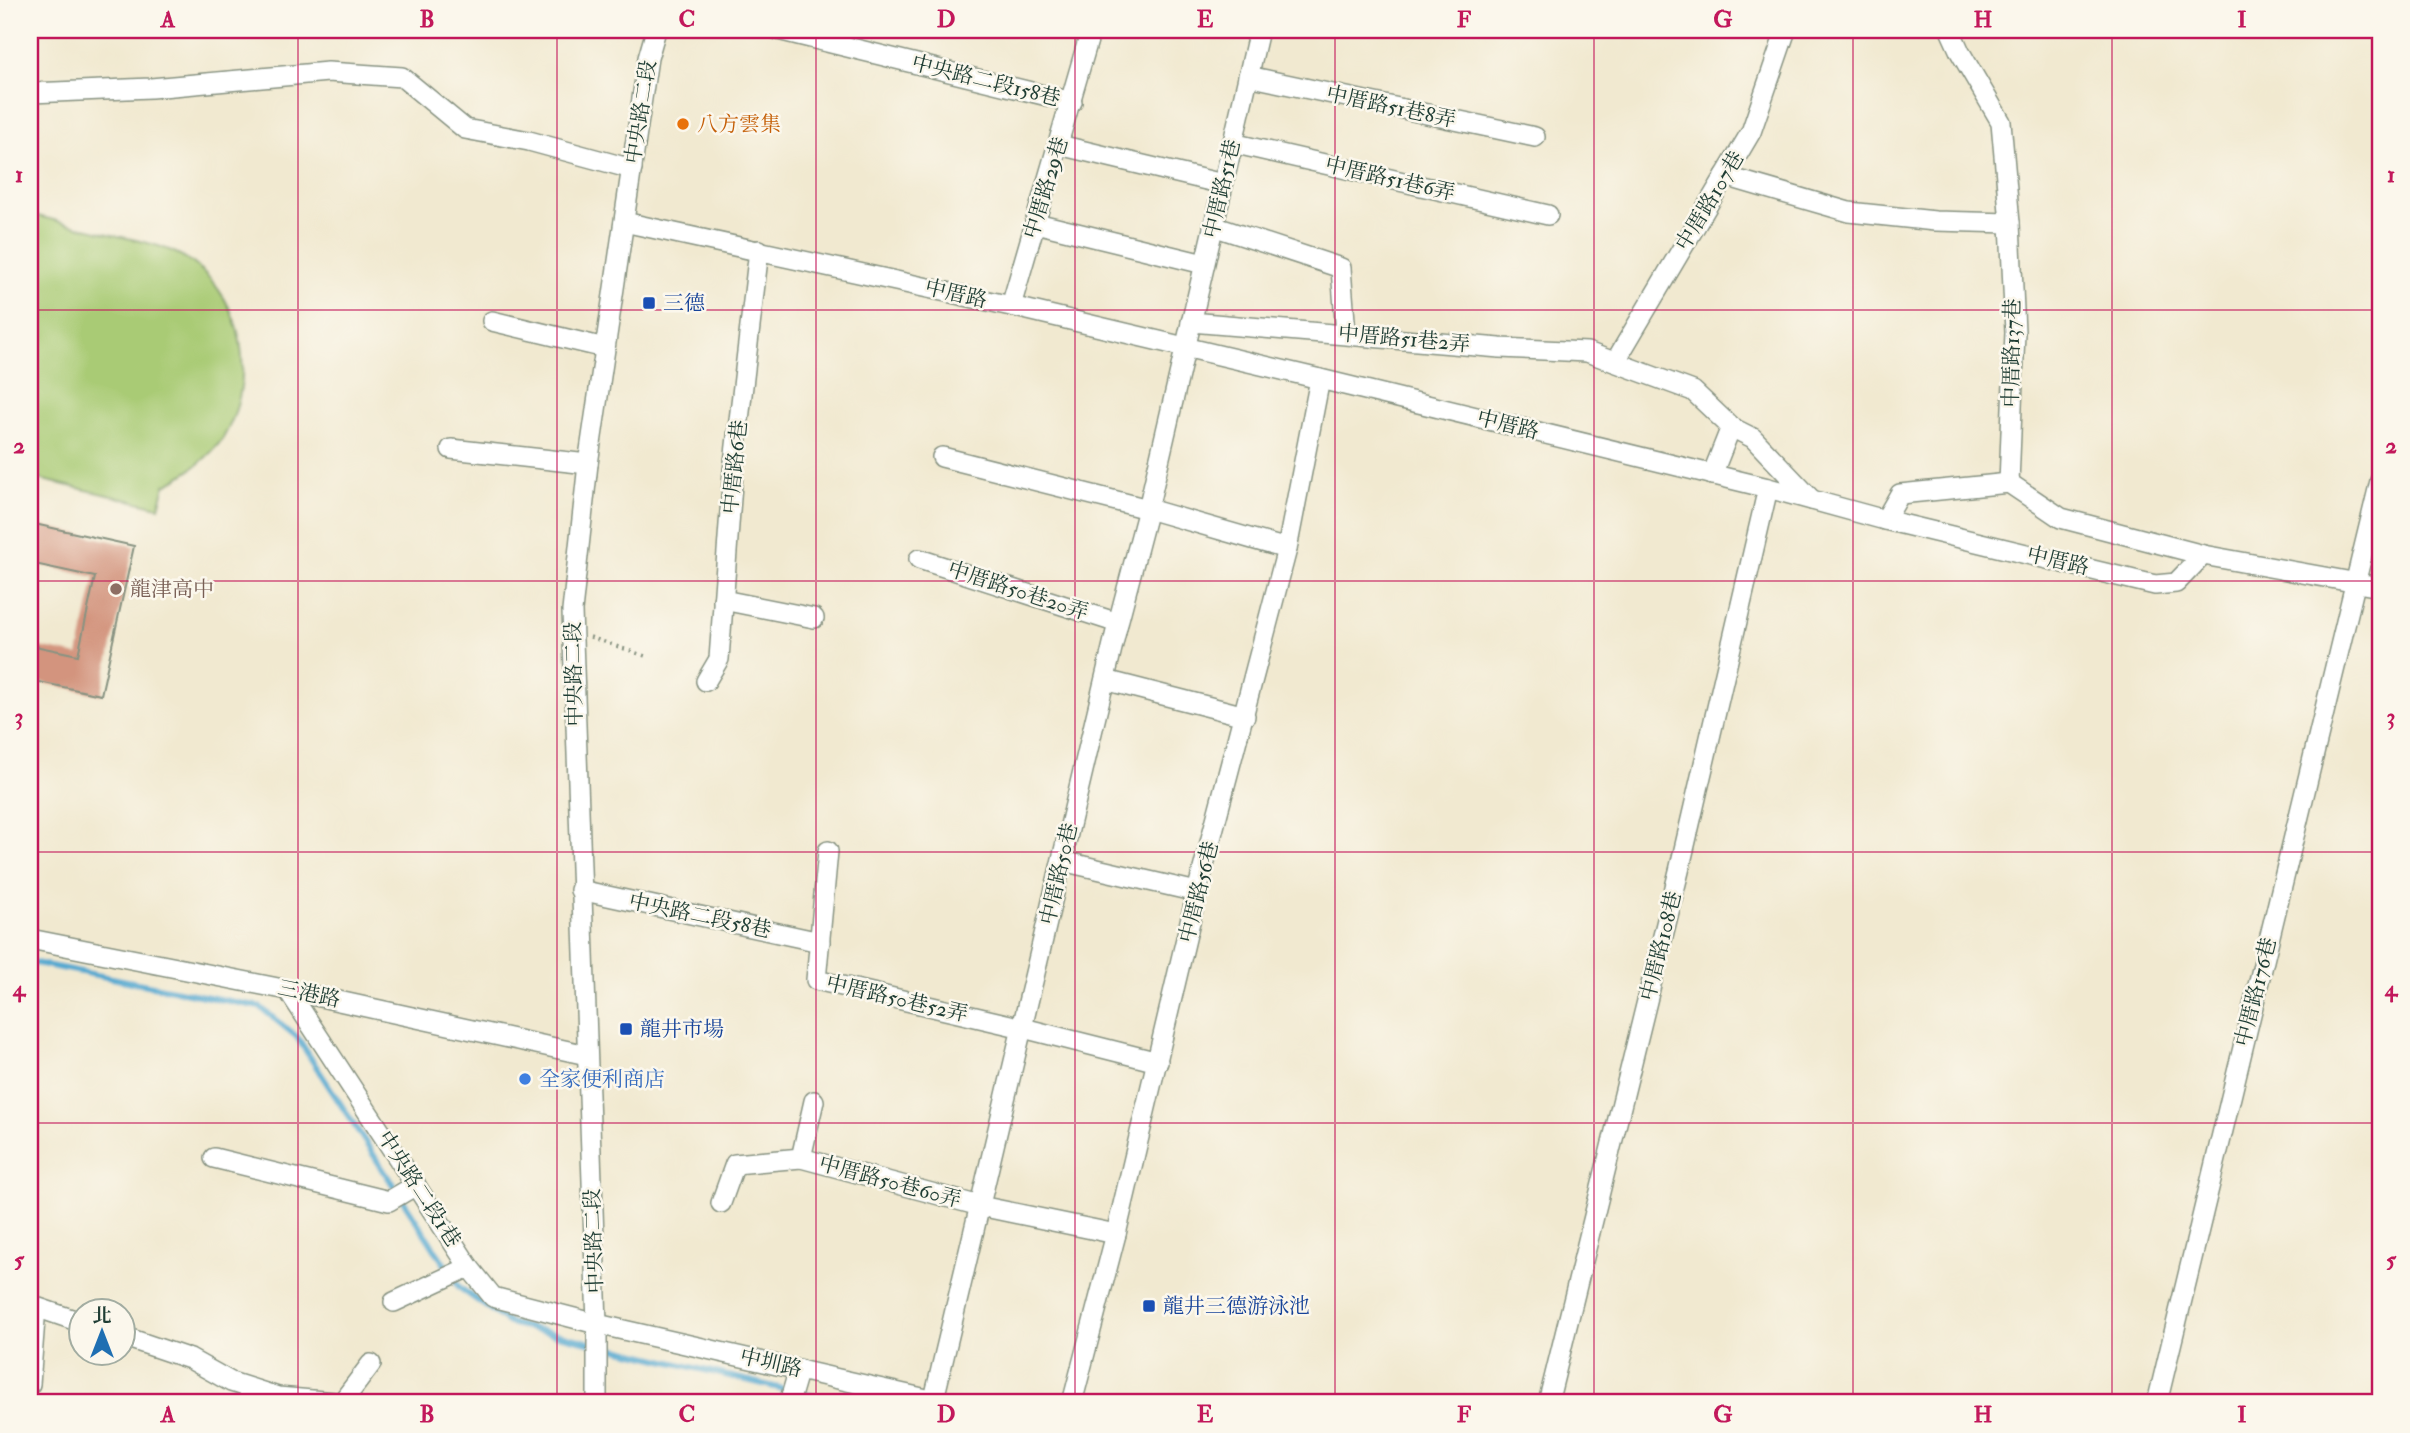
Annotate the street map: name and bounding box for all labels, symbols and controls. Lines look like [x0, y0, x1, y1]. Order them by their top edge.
text: A [160, 5, 176, 34]
text: B [419, 5, 435, 34]
text: C [679, 5, 695, 34]
text: D [937, 5, 955, 34]
text: E [1197, 5, 1214, 34]
text: F [1457, 5, 1472, 34]
text: G [1713, 5, 1733, 34]
text: H [1974, 5, 1993, 34]
text: I [2237, 5, 2247, 34]
street label: 中央路二段158巷 [909, 49, 1063, 113]
street label: 中央路二段 [619, 58, 663, 166]
street label: 中厝路51巷8弄 [1324, 80, 1458, 134]
place label: 八方雲集 [697, 111, 781, 138]
marker: 八方雲集 [675, 116, 691, 132]
street label: 中厝路29巷 [1018, 134, 1074, 242]
street label: 中厝路51巷 [1198, 137, 1246, 241]
street label: 中厝路107巷 [1670, 146, 1750, 256]
street label: 中厝路51巷6弄 [1323, 151, 1457, 207]
text: 1 [15, 160, 23, 189]
text: 1 [2387, 160, 2395, 189]
street label: 中厝路 [922, 274, 990, 314]
place label: 三德 [663, 290, 705, 317]
marker: 三德 [641, 295, 657, 311]
street label: 中厝路137巷 [1998, 298, 2026, 408]
street label: 中厝路51巷2弄 [1337, 320, 1471, 358]
street label: 中厝路 [1474, 404, 1542, 446]
street label: 中厝路6巷 [717, 419, 753, 515]
text: 2 [13, 431, 25, 460]
text: 2 [2385, 431, 2397, 460]
street label: 中厝路 [2024, 541, 2092, 581]
street label: 中厝路50巷20弄 [944, 556, 1092, 626]
place label: 龍津高中 [130, 576, 214, 603]
marker: 龍津高中 [108, 581, 124, 597]
street label: 中央路二段 [560, 621, 588, 727]
text: 3 [15, 702, 23, 731]
text: 3 [2387, 702, 2395, 731]
street label: 中厝路50巷 [1034, 820, 1084, 928]
street label: 中厝路56巷 [1173, 838, 1225, 946]
street label: 中央路二段58巷 [626, 888, 774, 944]
street label: 中厝路108巷 [1634, 888, 1688, 1004]
street label: 中厝路176巷 [2229, 935, 2283, 1049]
street label: 中厝路50巷52弄 [824, 970, 970, 1028]
text: 4 [12, 974, 27, 1003]
street label: 三港路 [275, 974, 343, 1014]
text: 4 [2384, 974, 2399, 1003]
place label: 龍井市場 [640, 1016, 724, 1043]
marker: 龍井市場 [618, 1021, 634, 1037]
place label: 全家便利商店 [539, 1066, 665, 1093]
marker: 全家便利商店 [517, 1071, 533, 1087]
street label: 中央路二段1巷 [371, 1126, 467, 1252]
street label: 中厝路50巷60弄 [816, 1150, 964, 1214]
street label: 中央路二段 [579, 1188, 609, 1294]
text: 5 [14, 1245, 25, 1274]
text: 5 [2386, 1245, 2397, 1274]
place label: 龍井三德游泳池 [1163, 1293, 1310, 1320]
north arrow [66, 1296, 136, 1366]
marker: 龍井三德游泳池 [1141, 1298, 1157, 1314]
text: 北 [92, 1304, 112, 1328]
street label: 中圳路 [737, 1343, 805, 1383]
text: A [160, 1400, 176, 1429]
text: B [419, 1400, 435, 1429]
text: C [679, 1400, 695, 1429]
text: D [937, 1400, 955, 1429]
text: E [1197, 1400, 1214, 1429]
text: F [1457, 1400, 1472, 1429]
text: G [1713, 1400, 1733, 1429]
text: H [1974, 1400, 1993, 1429]
text: I [2237, 1400, 2247, 1429]

